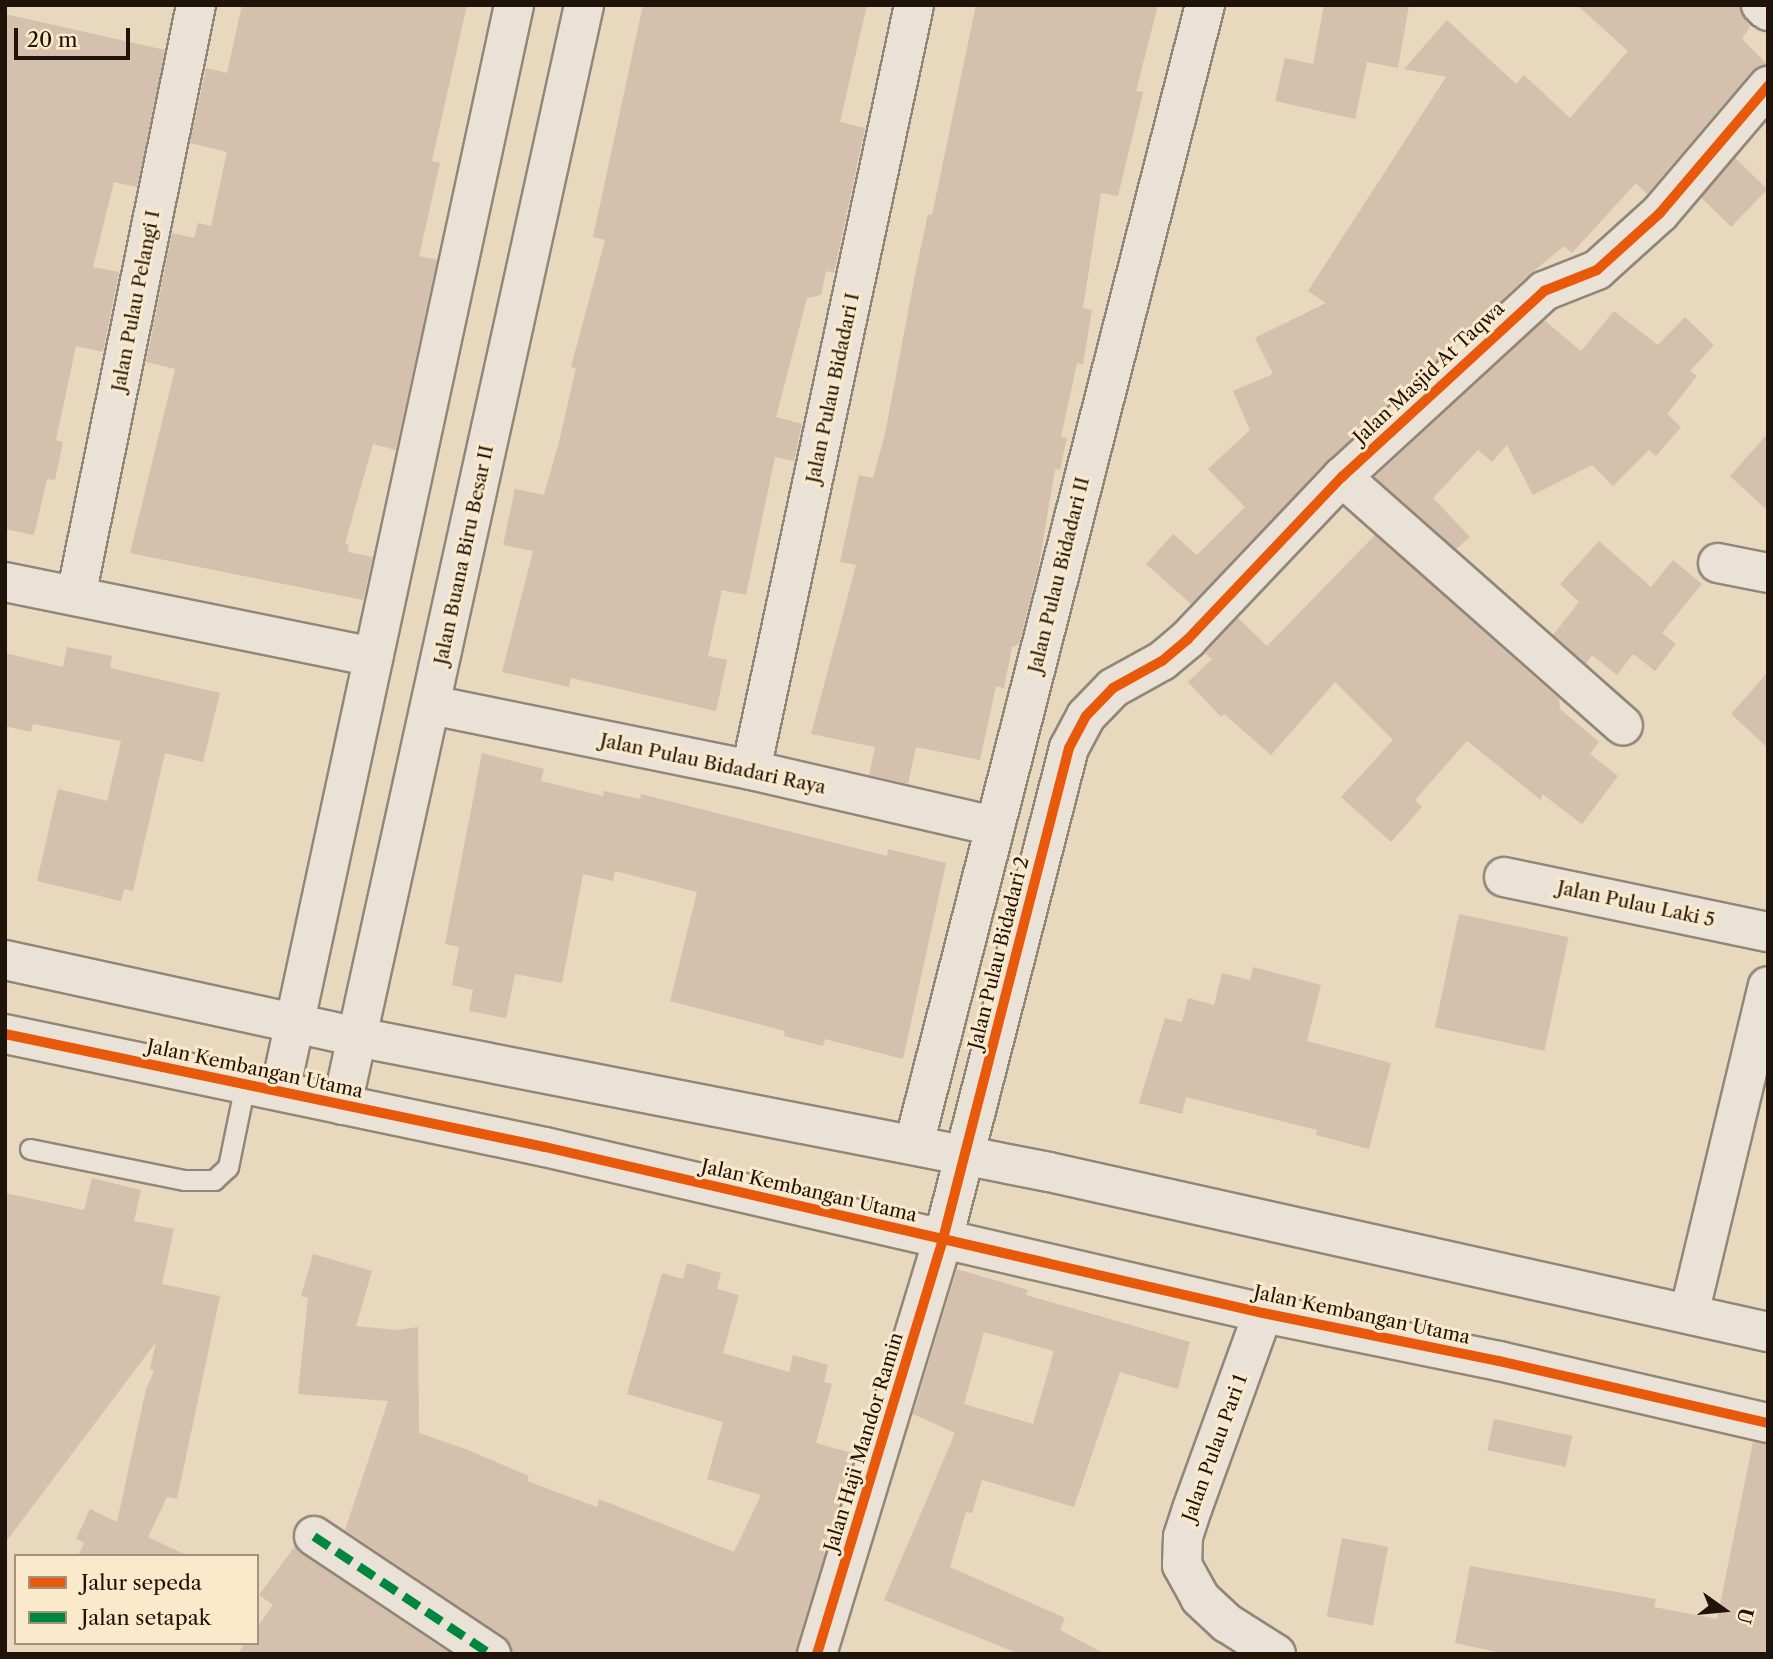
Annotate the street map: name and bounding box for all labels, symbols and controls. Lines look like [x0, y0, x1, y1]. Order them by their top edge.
scale bar [18, 14, 133, 58]
text: 20 m [27, 27, 78, 52]
street label: Jalan Pulau Pelangi I [107, 208, 165, 394]
street label: Jalan Pulau Bidadari I [802, 291, 864, 485]
street label: Jalan Masjid At Taqwa [1348, 297, 1510, 449]
street label: Jalan Buana Biru Besar II [430, 443, 498, 667]
street label: Jalan Pulau Bidadari II [1024, 475, 1094, 675]
street label: Jalan Pulau Bidadari Raya [598, 729, 828, 799]
street label: Jalan Pulau Bidadari 2 [964, 854, 1034, 1052]
street label: Jalan Pulau Laki 5 [1555, 876, 1717, 932]
street label: Jalan Kembangan Utama [145, 1035, 365, 1103]
street label: Jalan Kembangan Utama [699, 1155, 919, 1227]
street label: Jalan Kembangan Utama [1252, 1281, 1472, 1349]
street label: Jalan Haji Mandor Ramin [820, 1330, 908, 1554]
street label: Jalan Pulau Pari 1 [1178, 1371, 1252, 1525]
legend [14, 1554, 259, 1645]
text: Jalur sepeda [81, 1570, 202, 1595]
north arrow [1689, 1575, 1759, 1645]
text: Jalan setapak [81, 1605, 211, 1630]
text: U [1732, 1605, 1758, 1626]

